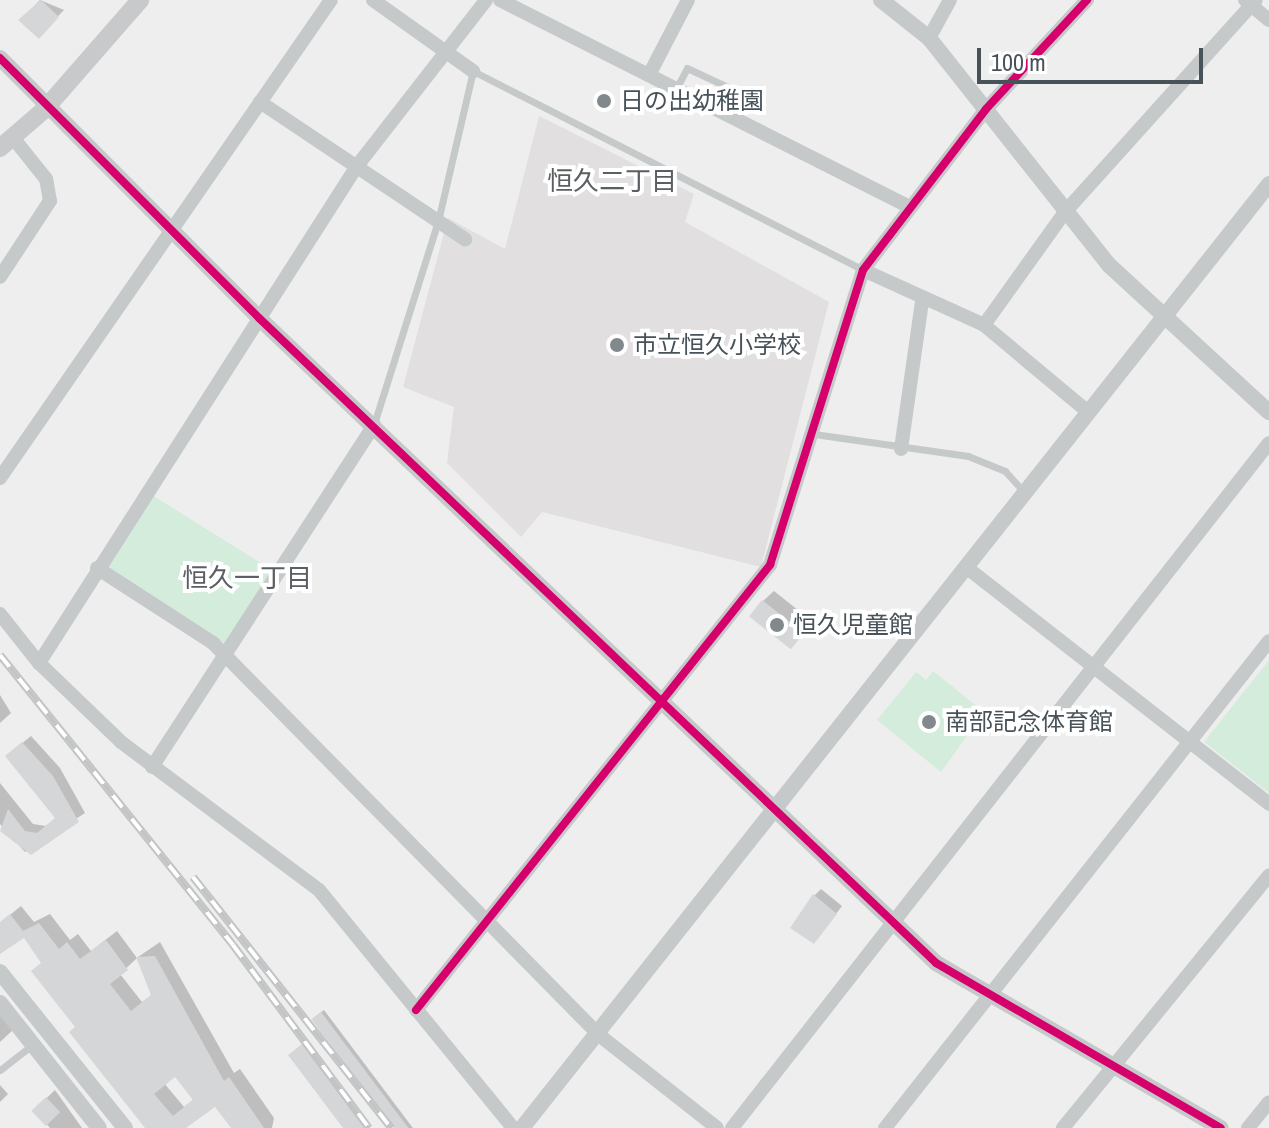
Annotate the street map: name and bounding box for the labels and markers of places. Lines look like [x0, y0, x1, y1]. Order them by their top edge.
place label: 日の出幼稚園 [620, 87, 764, 115]
marker: 日の出幼稚園 [595, 92, 613, 110]
place label: 市立恒久小学校 [633, 331, 801, 359]
marker: 市立恒久小学校 [608, 336, 626, 354]
place label: 恒久児童館 [793, 611, 913, 639]
marker: 恒久児童館 [768, 616, 786, 634]
place label: 南部記念体育館 [945, 708, 1113, 736]
marker: 南部記念体育館 [920, 713, 938, 731]

